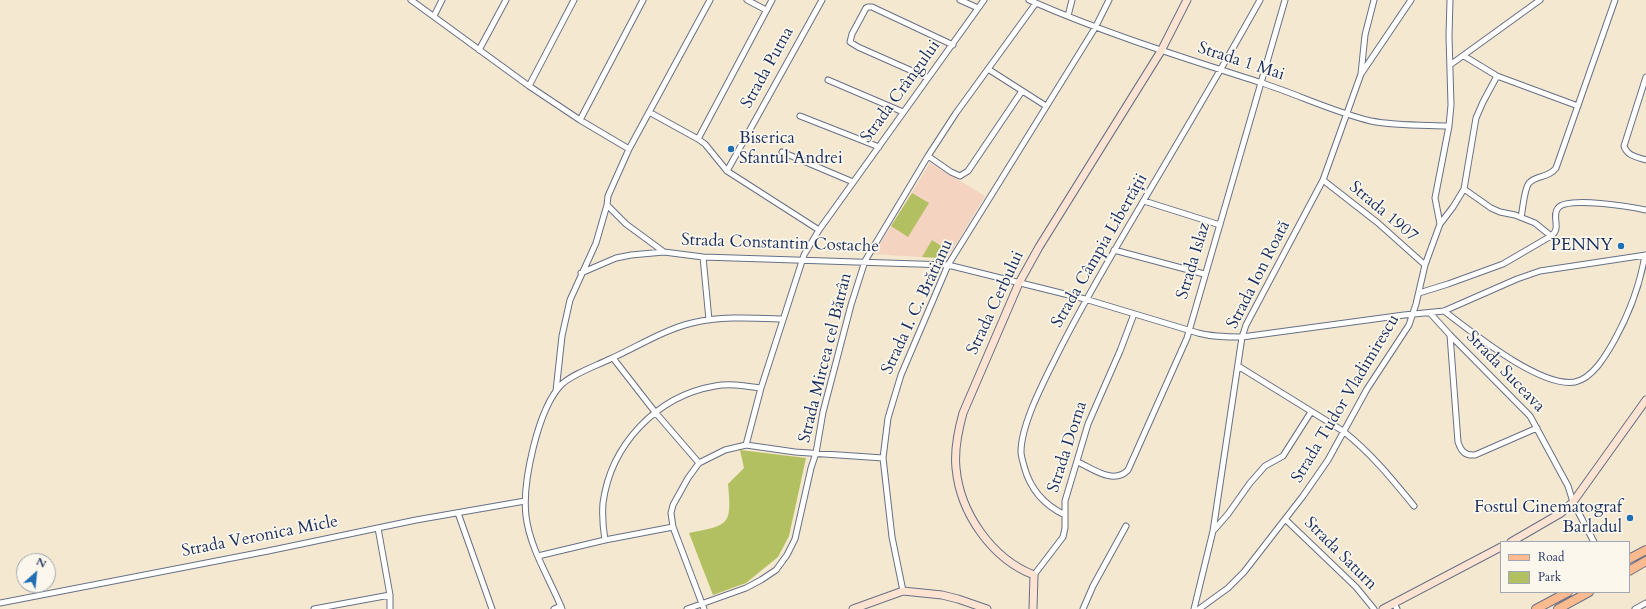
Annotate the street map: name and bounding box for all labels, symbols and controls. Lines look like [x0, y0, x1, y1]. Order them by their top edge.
street label: Strada Putna [737, 24, 799, 112]
street label: Strada Crângului [857, 37, 945, 147]
street label: Strada 1 Mai [1195, 38, 1287, 86]
place label: Biserica Sfantul Andrei [739, 129, 843, 169]
marker: Biserica Sfantul Andrei [726, 144, 736, 154]
street label: Strada Câmpia Libertății [1048, 170, 1152, 332]
street label: Strada 1907 [1345, 177, 1421, 247]
street label: Strada Ion Roată [1223, 218, 1295, 332]
street label: Strada Islaz [1173, 220, 1215, 302]
street label: Strada Constantin Costache [681, 230, 879, 258]
street label: Strada I. C. Brătianu [878, 236, 958, 378]
place label: PENNY [1551, 236, 1613, 256]
marker: PENNY [1616, 241, 1626, 251]
street label: Strada Cerbului [963, 248, 1029, 358]
street label: Strada Mircea cel Bătrân [795, 271, 857, 445]
street label: Strada Tudor Vladimirescu [1288, 311, 1404, 487]
street label: Strada Suceava [1461, 327, 1549, 417]
street label: Strada Dorna [1044, 399, 1092, 495]
place label: Fostul Cinematograf Barladul [1474, 498, 1622, 538]
street label: Strada Veronica Micle [180, 512, 340, 562]
street label: Strada Saturn [1299, 513, 1381, 595]
marker: Fostul Cinematograf Barladul [1625, 513, 1635, 523]
legend [1500, 541, 1630, 593]
text: Road [1538, 549, 1564, 565]
north arrow [16, 553, 56, 593]
text: N [34, 554, 49, 572]
text: Park [1538, 569, 1561, 585]

